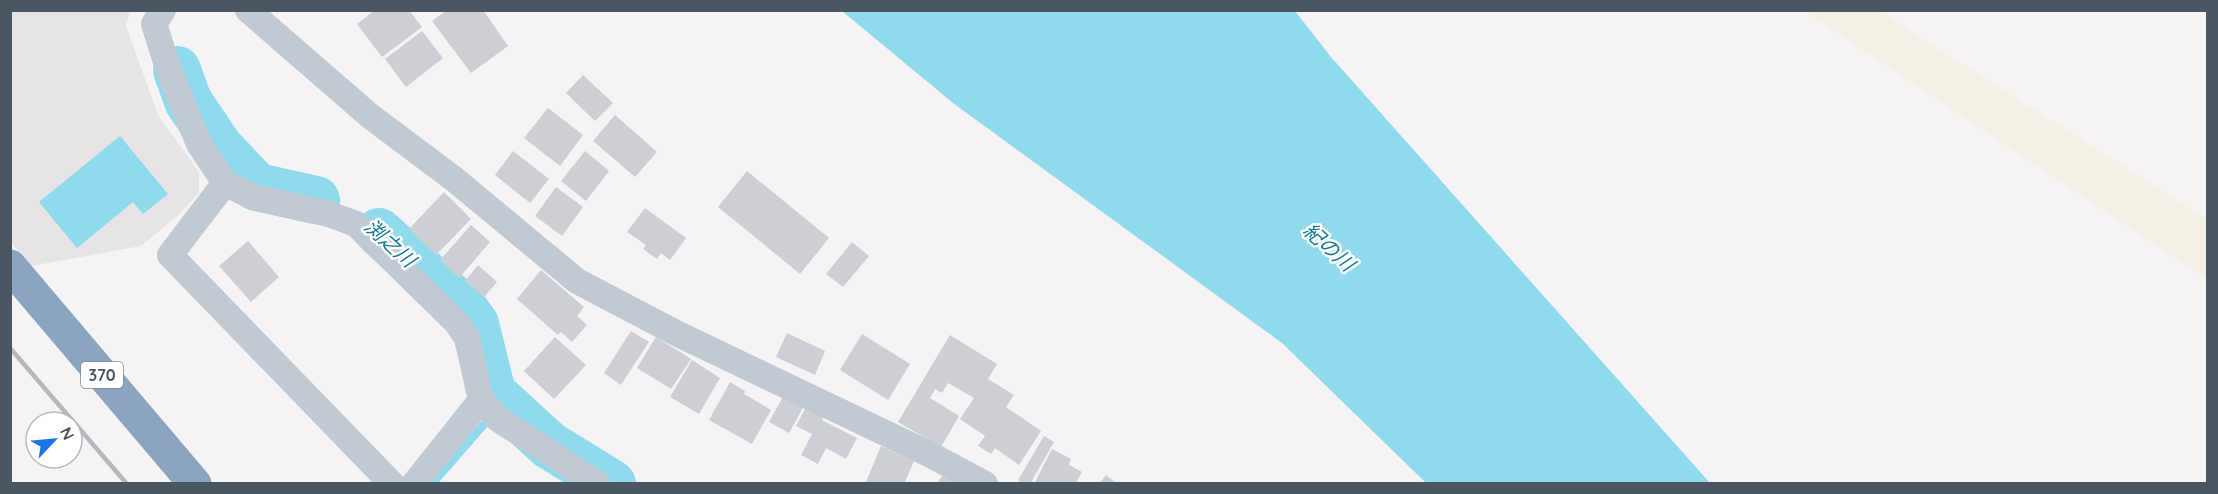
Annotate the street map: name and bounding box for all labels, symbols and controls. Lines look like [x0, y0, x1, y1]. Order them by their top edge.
water label: 渕之川 [360, 213, 422, 273]
water label: 紀の川 [1299, 217, 1361, 277]
road number: 370 [81, 362, 123, 388]
north arrow [24, 410, 84, 470]
text: N [56, 424, 79, 443]

